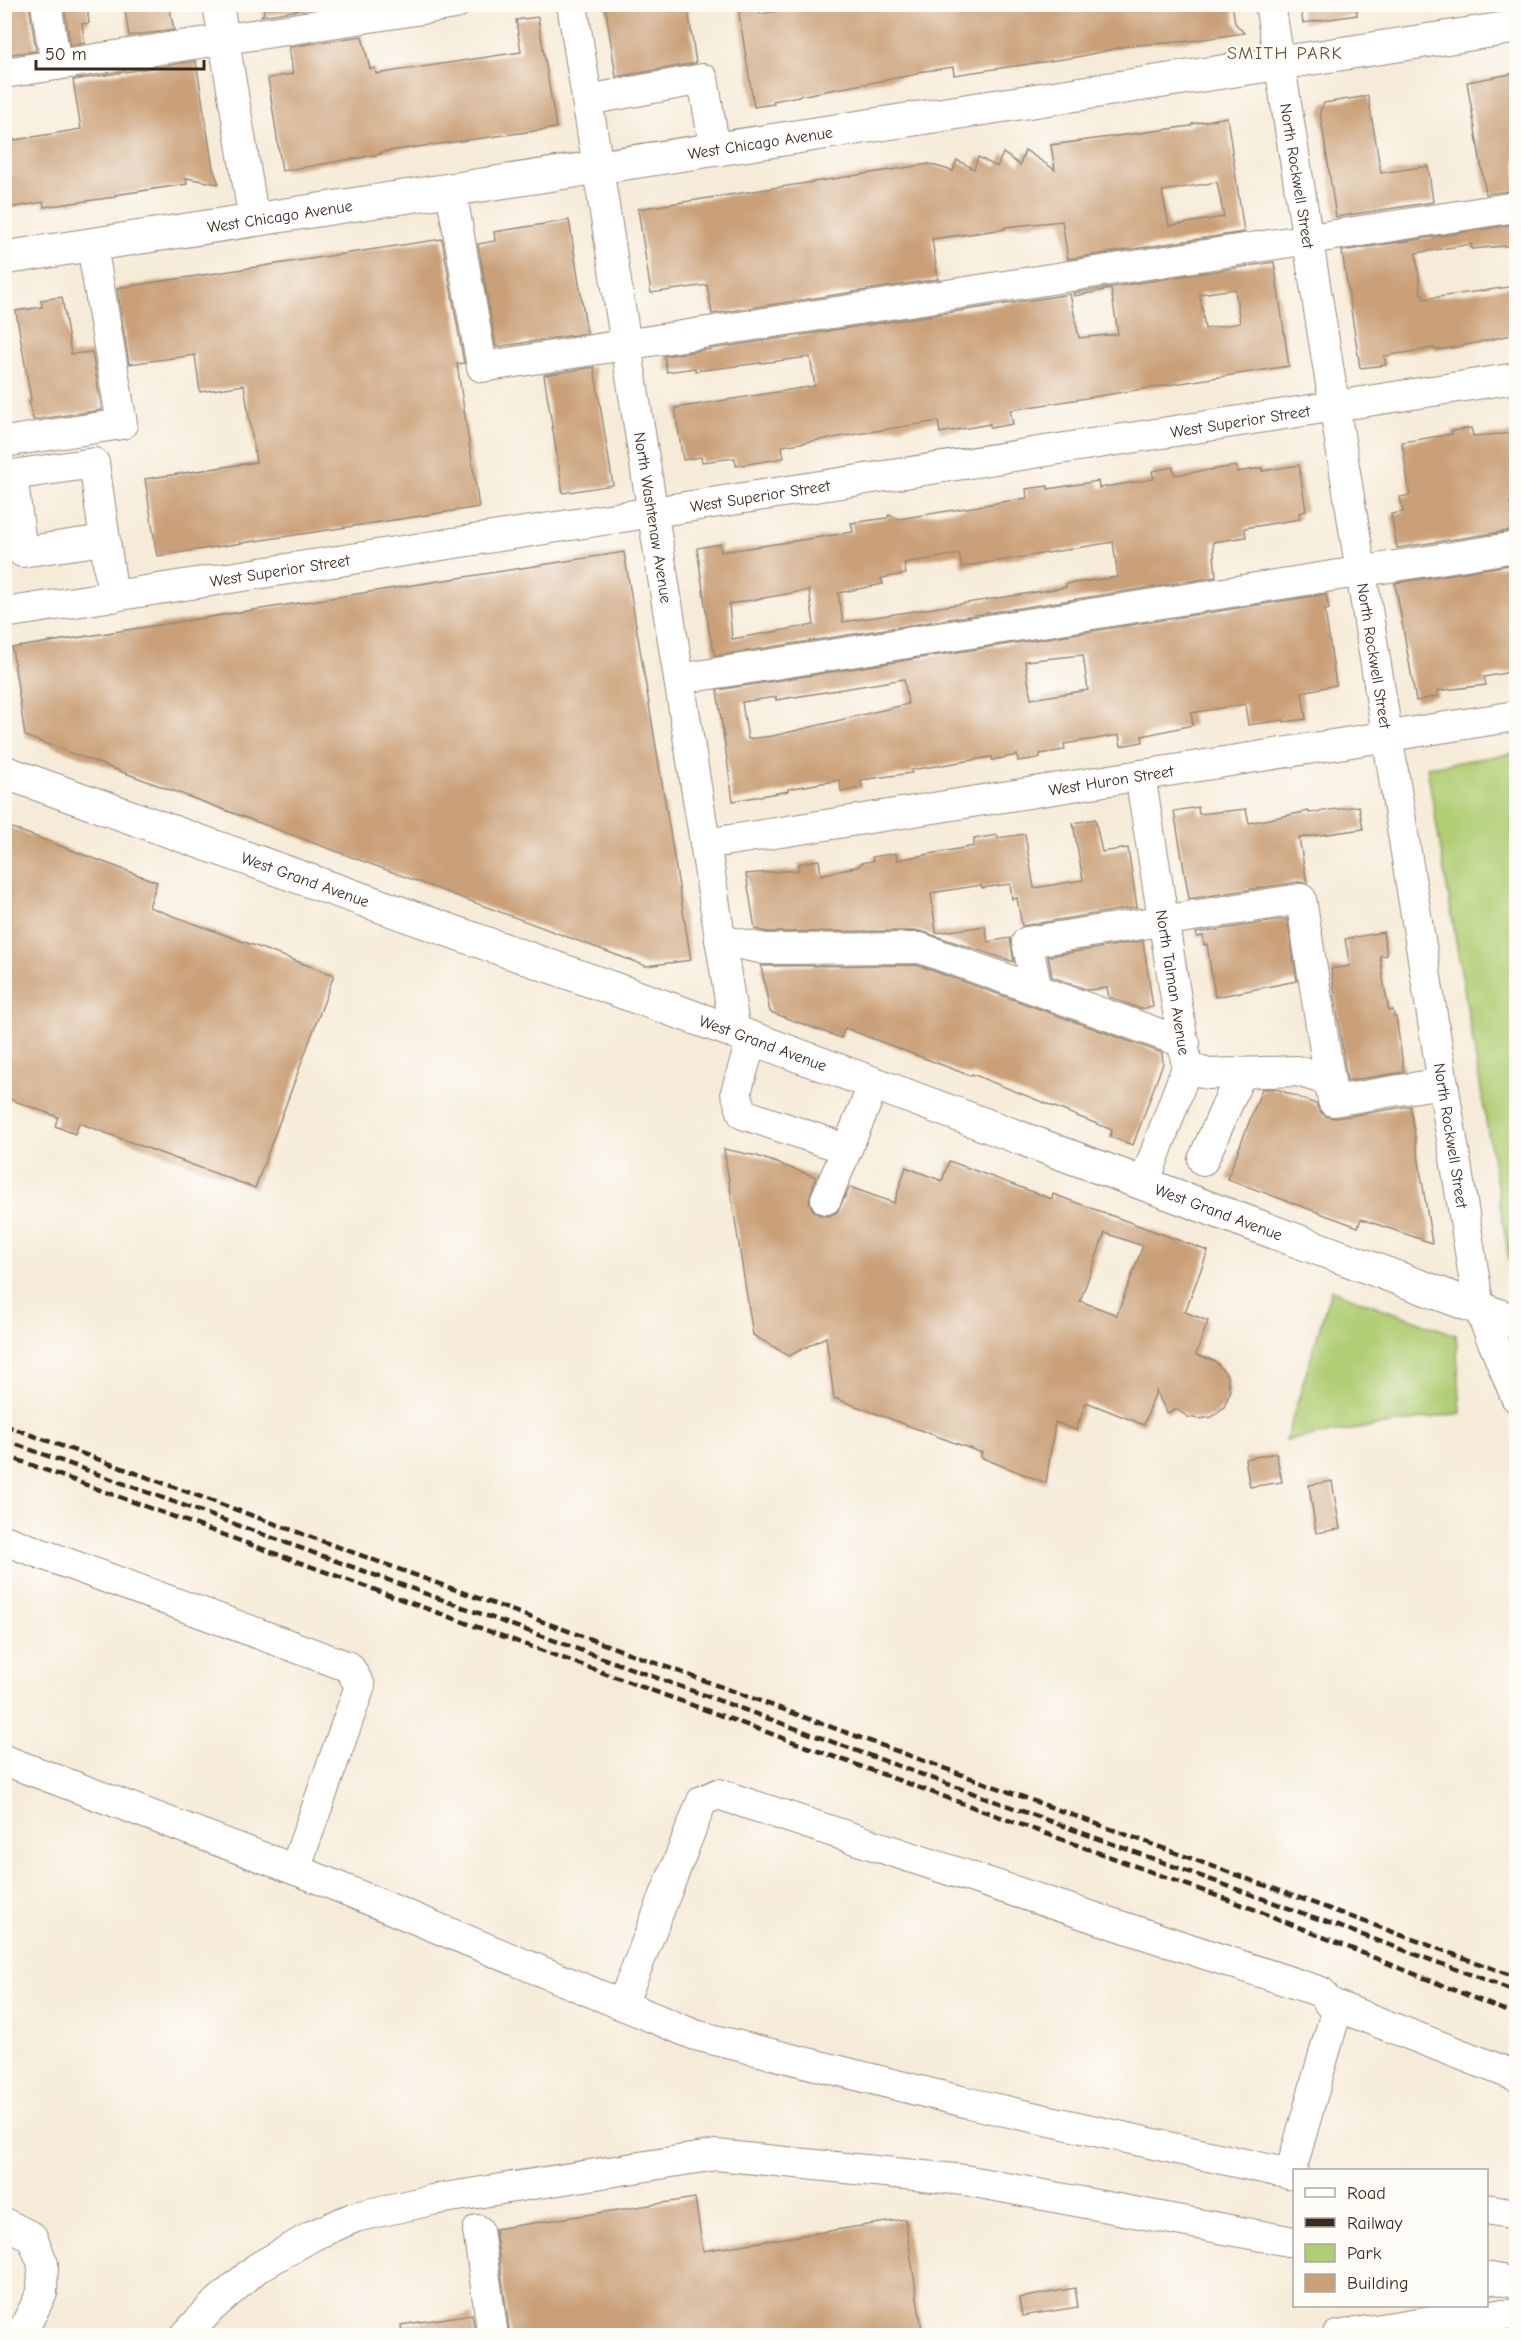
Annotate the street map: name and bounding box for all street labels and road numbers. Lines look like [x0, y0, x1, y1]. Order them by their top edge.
street label: North Rockwell Street [1276, 102, 1317, 250]
street label: West Chicago Avenue [687, 123, 834, 163]
street label: West Chicago Avenue [206, 197, 354, 237]
street label: West Superior Street [1169, 402, 1312, 442]
street label: North Washtenaw Avenue [630, 431, 675, 605]
street label: West Superior Street [689, 477, 832, 516]
street label: West Superior Street [209, 551, 351, 591]
street label: North Rockwell Street [1353, 582, 1394, 730]
street label: West Huron Street [1047, 762, 1175, 800]
street label: West Grand Avenue [239, 849, 372, 911]
street label: North Talman Avenue [1152, 908, 1193, 1057]
street label: West Grand Avenue [697, 1012, 829, 1075]
street label: North Rockwell Street [1430, 1062, 1471, 1210]
street label: West Grand Avenue [1152, 1181, 1285, 1244]

